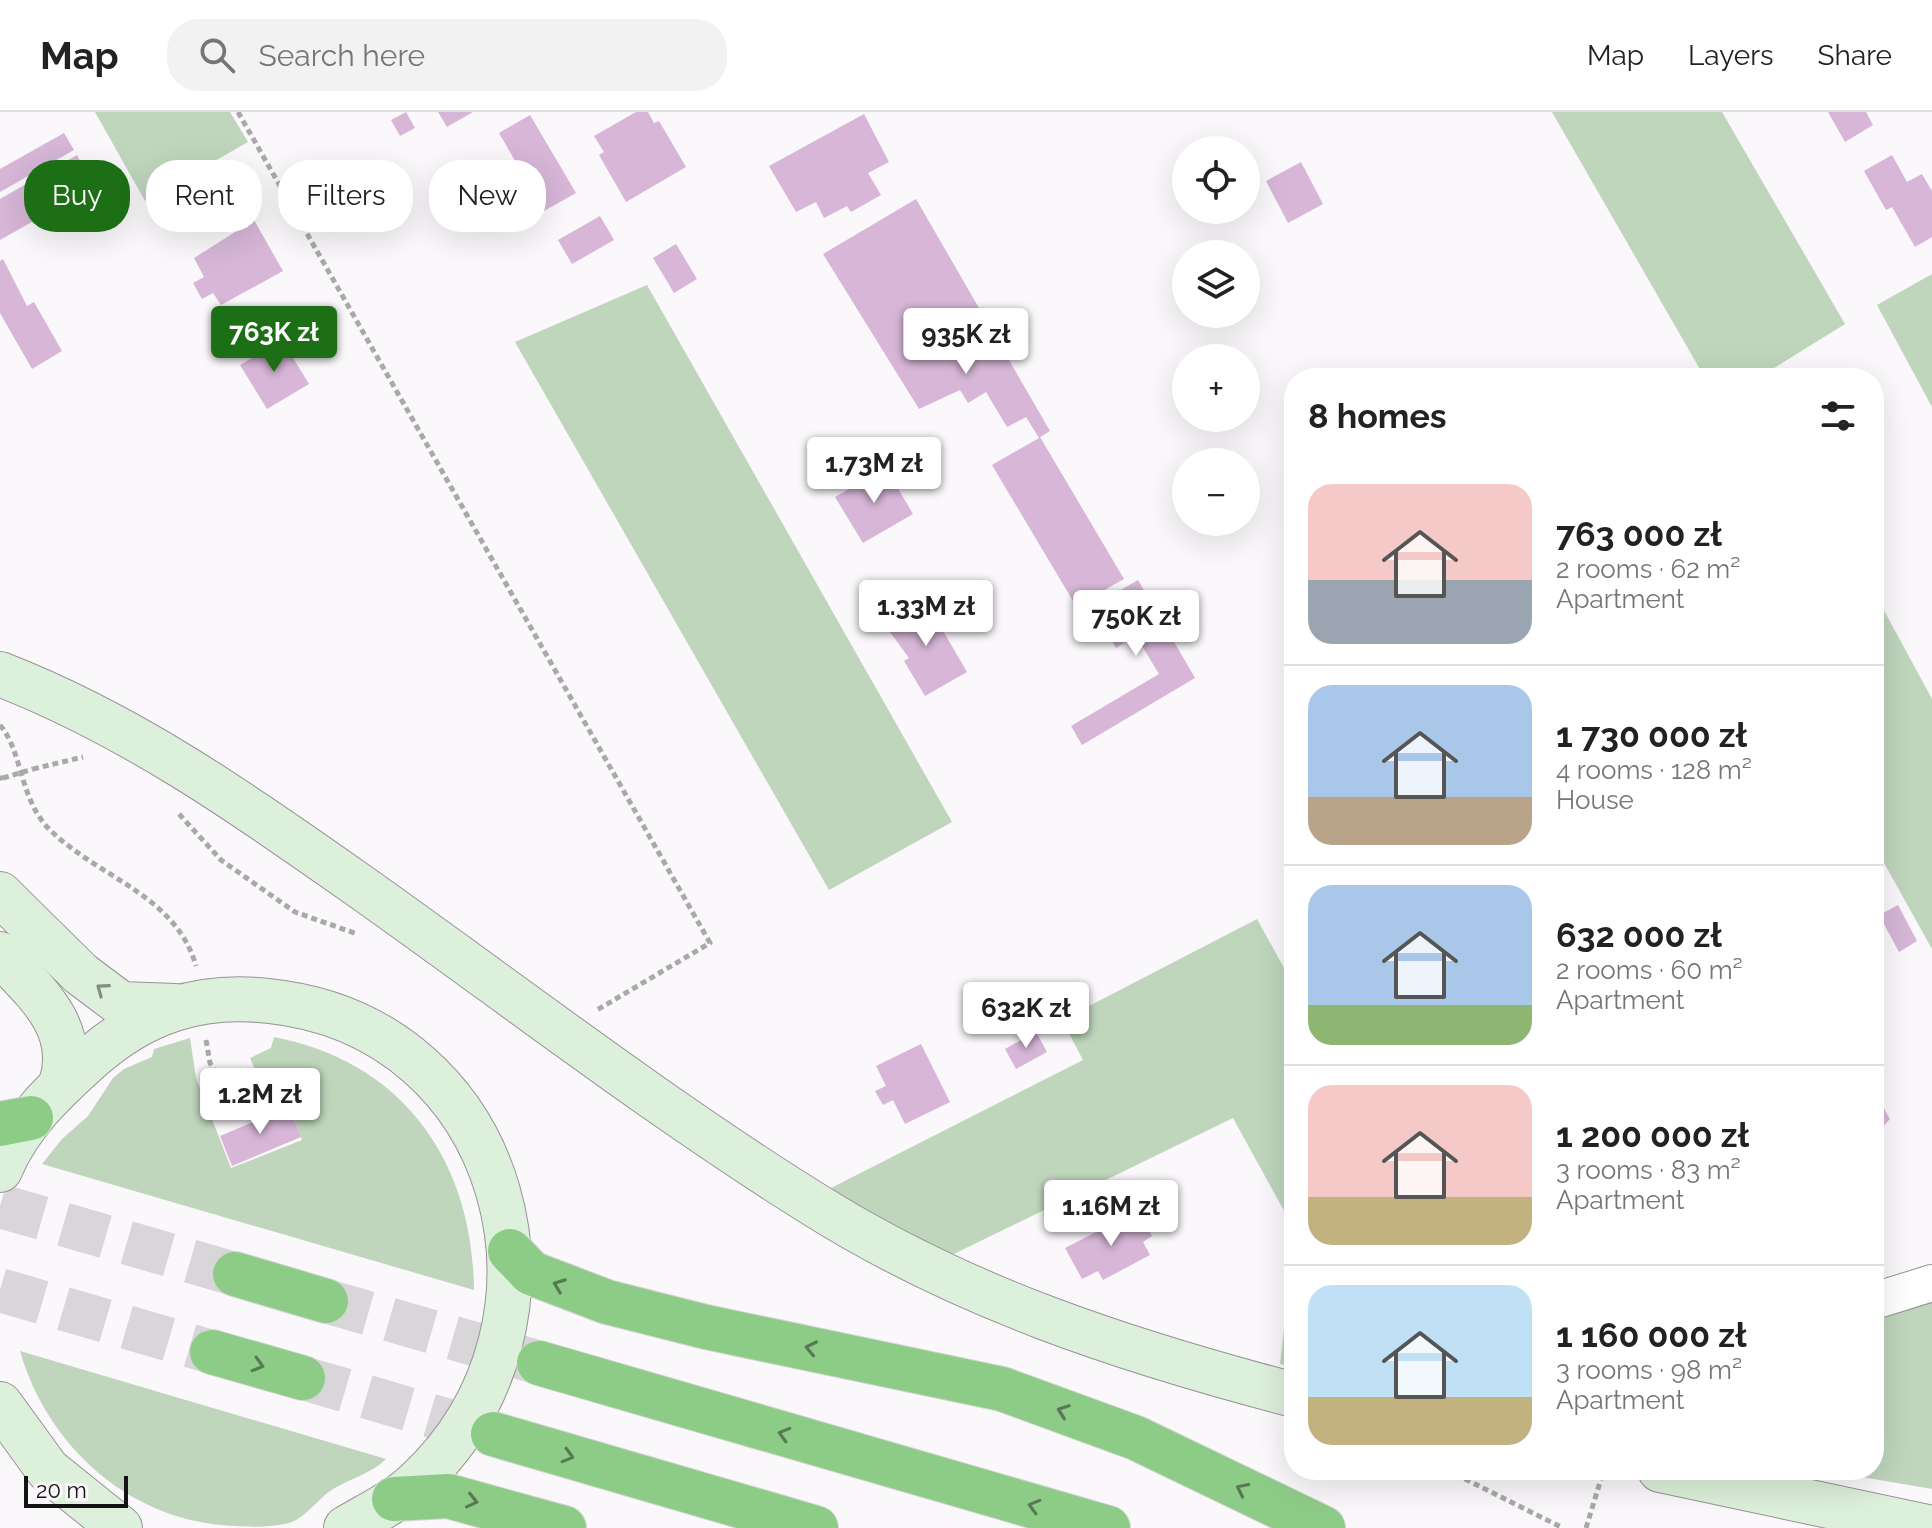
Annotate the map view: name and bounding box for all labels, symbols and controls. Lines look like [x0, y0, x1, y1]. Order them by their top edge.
search box [167, 19, 727, 91]
text: Map [40, 33, 119, 78]
icon: search [195, 33, 239, 77]
text: Search here [259, 38, 425, 73]
text: Map [1587, 39, 1644, 72]
text: Layers [1688, 39, 1774, 72]
text: Share [1818, 39, 1892, 72]
map controls [1172, 136, 1260, 536]
button: locate [1172, 136, 1260, 224]
chip: Buy [24, 160, 130, 232]
chip: Rent [146, 160, 262, 232]
chip: Filters [278, 160, 413, 232]
chip: New [429, 160, 546, 232]
button: layers [1172, 240, 1260, 328]
pin: 763K zł [200, 306, 348, 374]
pin: 935K zł [892, 308, 1040, 376]
text: 763K zł [229, 317, 319, 347]
text: 935K zł [921, 319, 1011, 349]
button: + [1172, 344, 1260, 432]
icon: filters [1816, 394, 1860, 438]
text: 8 homes [1308, 396, 1447, 436]
pin: 1.73M zł [791, 437, 957, 505]
text: 1.73M zł [825, 448, 923, 478]
button: − [1172, 448, 1260, 536]
text: 763 000 zł [1556, 514, 1722, 554]
icon: home [1372, 516, 1468, 612]
text: 2 rooms · 62 m² [1556, 554, 1740, 584]
pin: 1.33M zł [843, 580, 1009, 648]
text: Apartment [1556, 584, 1685, 614]
pin: 750K zł [1062, 590, 1210, 658]
text: 1.33M zł [877, 591, 975, 621]
text: 750K zł [1091, 601, 1181, 631]
text: 1 730 000 zł [1556, 715, 1747, 755]
icon: home [1372, 717, 1468, 813]
text: 4 rooms · 128 m² [1556, 755, 1752, 785]
text: House [1556, 785, 1634, 815]
text: 632 000 zł [1556, 915, 1722, 955]
icon: home [1372, 917, 1468, 1013]
text: 2 rooms · 60 m² [1556, 955, 1743, 985]
pin: 632K zł [952, 982, 1100, 1050]
one-way arrow [96, 985, 110, 999]
text: Apartment [1556, 985, 1685, 1015]
text: 632K zł [981, 993, 1071, 1023]
pin: 1.2M zł [186, 1068, 334, 1136]
text: 1.2M zł [218, 1079, 302, 1109]
text: 1 200 000 zł [1556, 1115, 1749, 1155]
icon: home [1372, 1117, 1468, 1213]
text: 3 rooms · 83 m² [1556, 1155, 1741, 1185]
pin: 1.16M zł [1028, 1180, 1194, 1248]
text: Apartment [1556, 1185, 1685, 1215]
text: 1.16M zł [1062, 1191, 1160, 1221]
one-way arrow [553, 1278, 567, 1295]
text: 1 160 000 zł [1556, 1315, 1747, 1355]
icon: home [1372, 1317, 1468, 1413]
one-way arrow [804, 1341, 818, 1358]
text: 3 rooms · 98 m² [1556, 1355, 1742, 1385]
one-way arrow [250, 1356, 264, 1372]
text: Apartment [1556, 1385, 1685, 1415]
one-way arrow [1057, 1404, 1071, 1420]
one-way arrow [777, 1427, 791, 1443]
one-way arrow [561, 1447, 575, 1463]
scale bar [24, 1472, 128, 1508]
text: 20 m [36, 1477, 87, 1503]
one-way arrow [1236, 1483, 1251, 1499]
one-way arrow [464, 1492, 478, 1509]
one-way arrow [1027, 1499, 1041, 1515]

